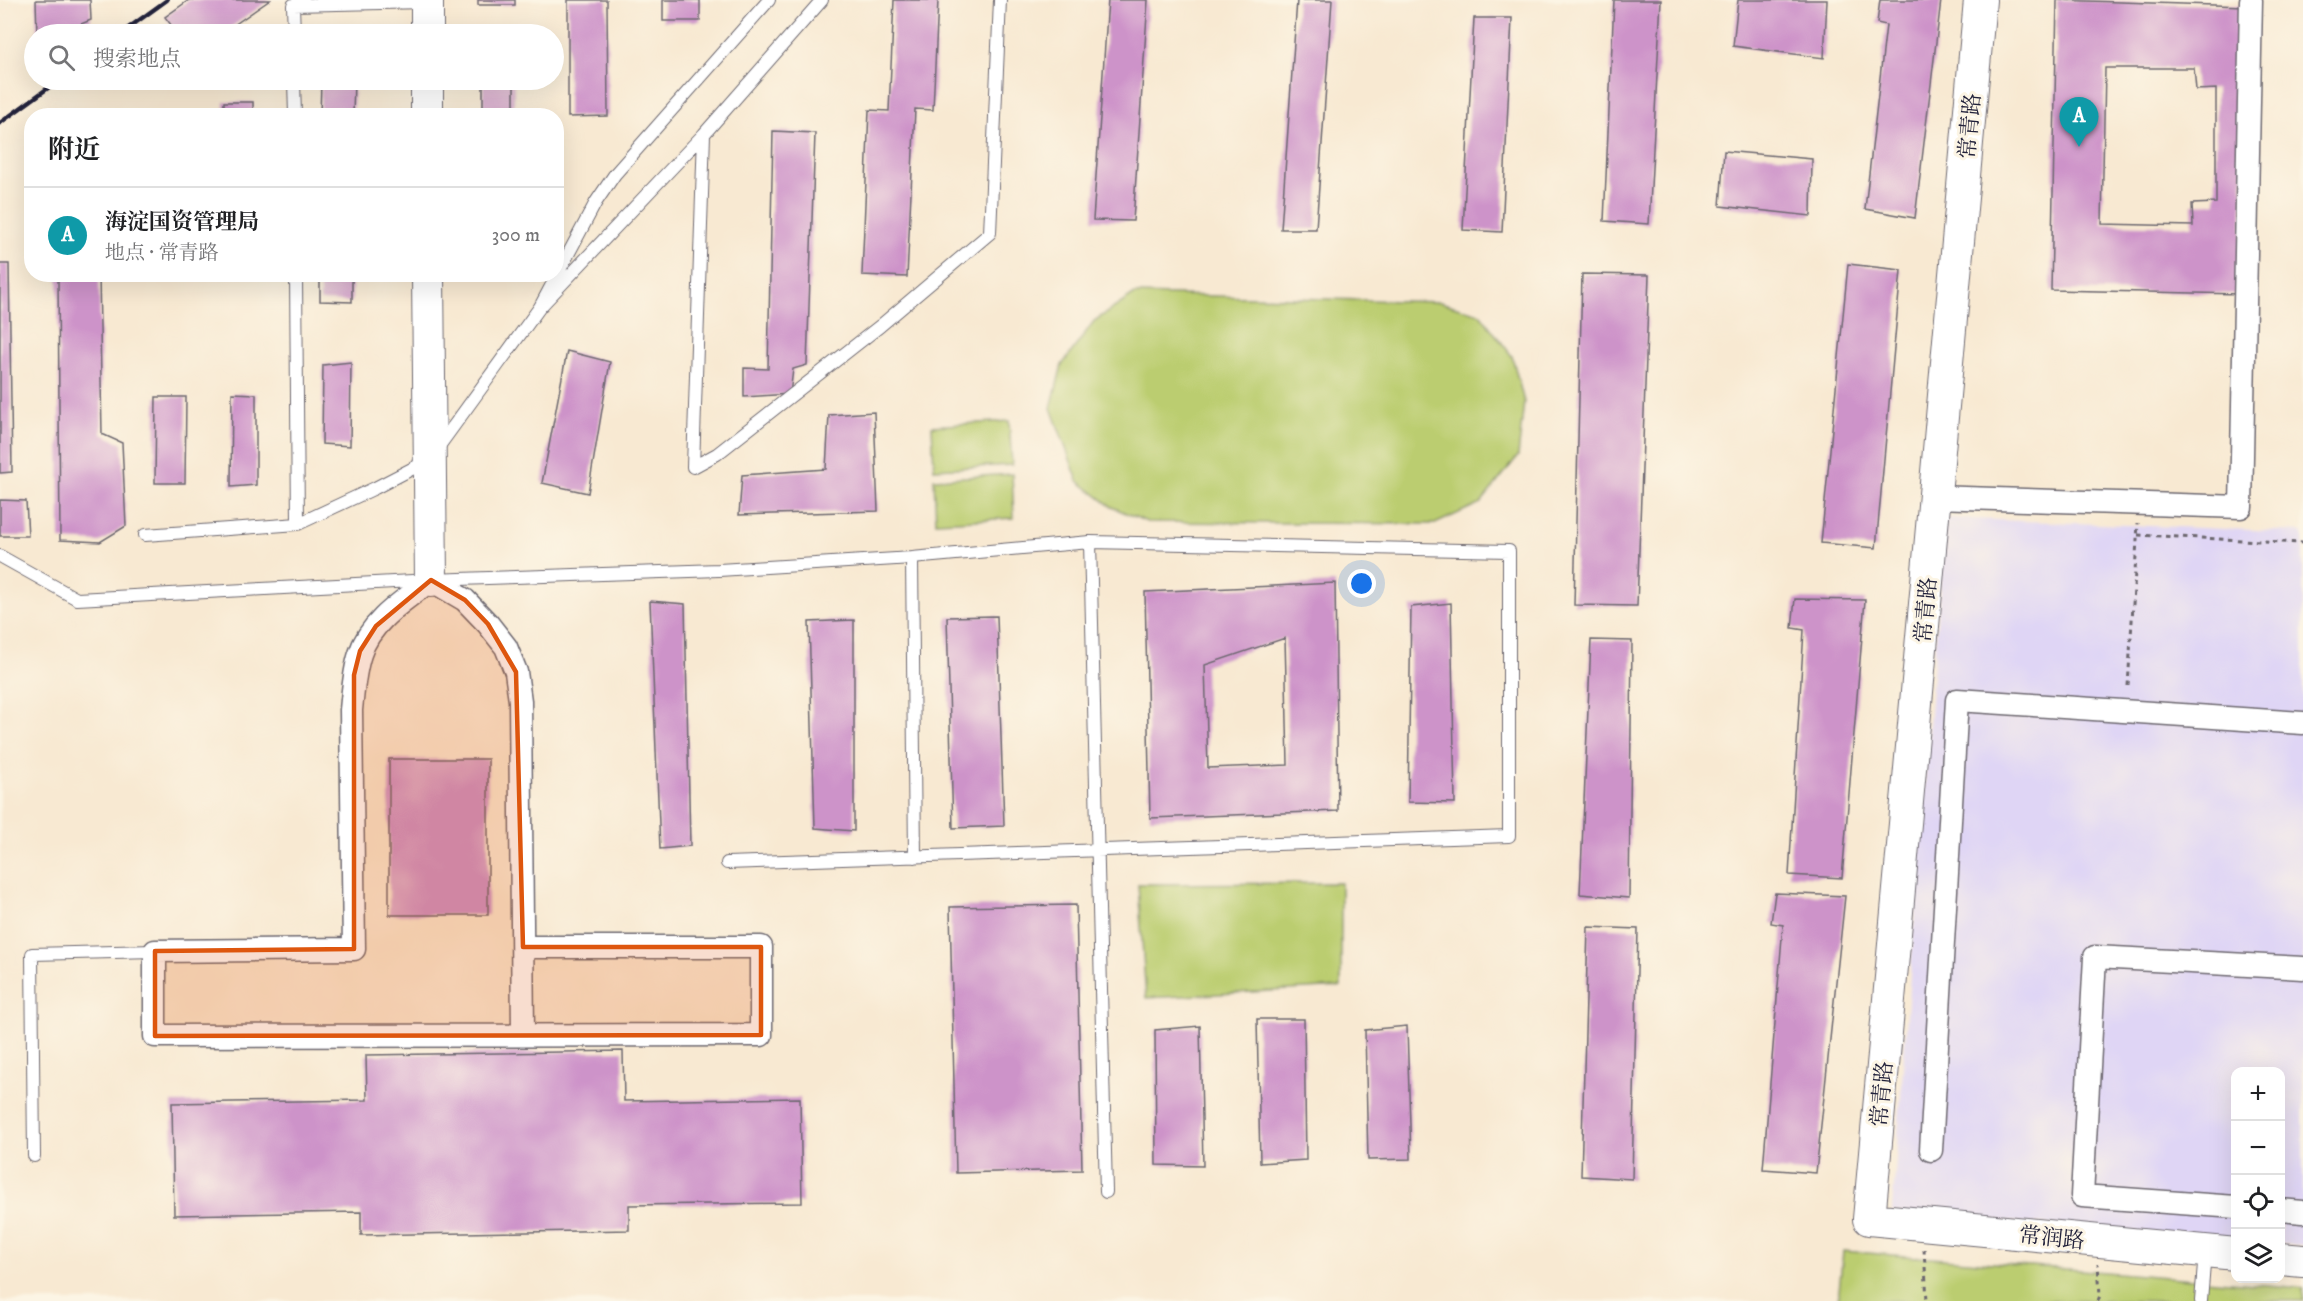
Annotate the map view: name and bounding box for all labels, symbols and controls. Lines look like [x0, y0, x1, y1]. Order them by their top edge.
search box [24, 24, 564, 90]
icon: search [45, 41, 78, 74]
text: 搜索地点 [93, 46, 181, 73]
street label: 常青路 [1954, 92, 1987, 160]
pin: A [2060, 98, 2098, 147]
text: 附近 [48, 134, 100, 167]
text: 海淀国资管理局 [105, 209, 259, 236]
text: A [61, 223, 74, 248]
text: 300 m [492, 223, 540, 248]
text: 地点 · 常青路 [105, 241, 218, 266]
your location [1347, 569, 1376, 598]
street label: 常青路 [1910, 576, 1943, 644]
street label: 常青路 [1866, 1060, 1899, 1128]
map controls [2231, 1067, 2285, 1283]
button: + [2231, 1067, 2285, 1121]
button: − [2231, 1121, 2285, 1175]
button: locate [2231, 1175, 2285, 1229]
street label: 常润路 [2018, 1222, 2086, 1255]
button: layers [2231, 1229, 2285, 1283]

